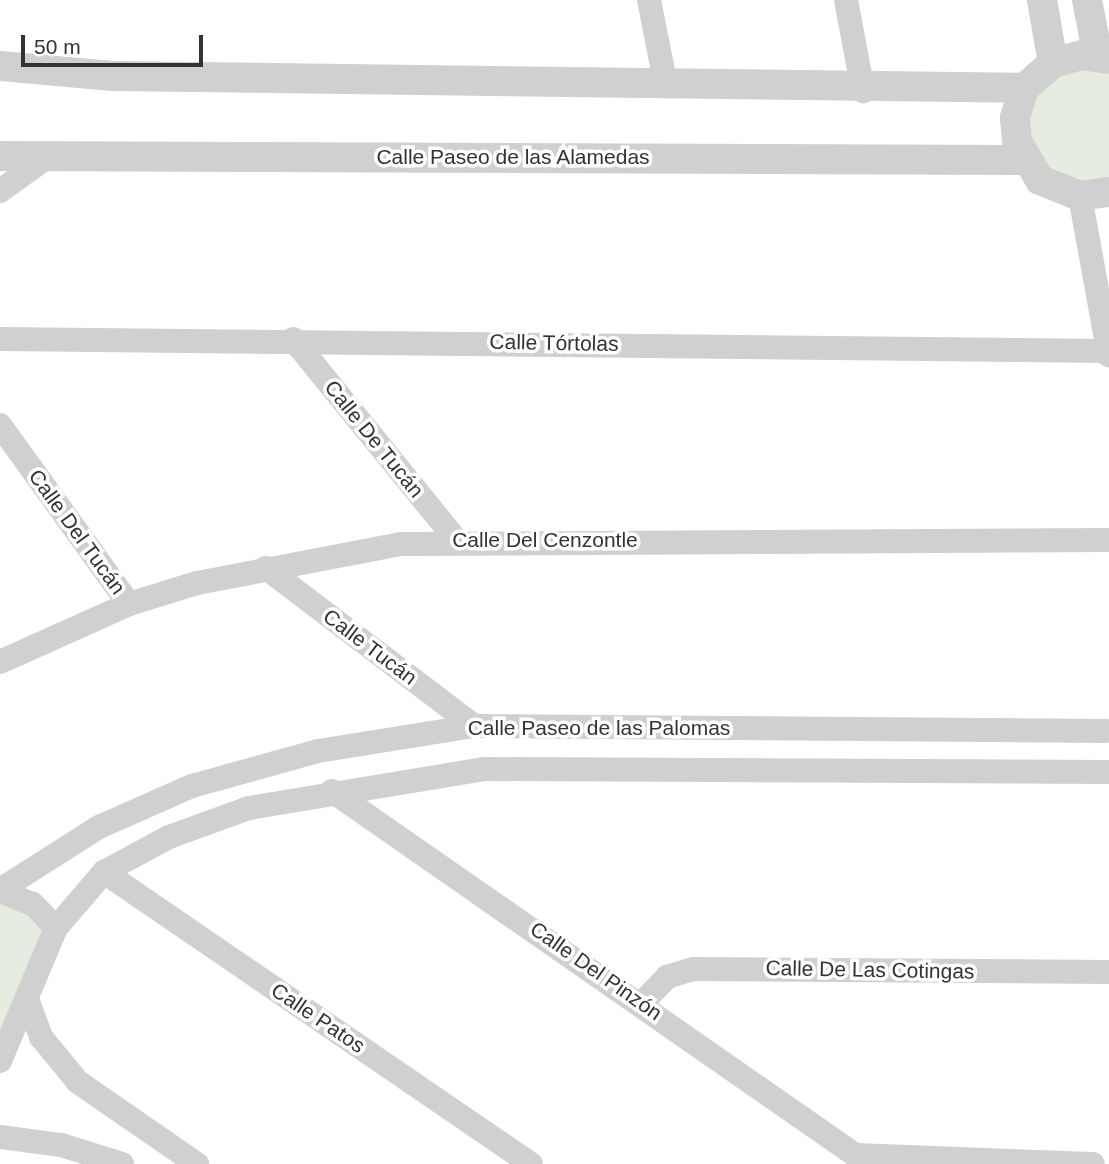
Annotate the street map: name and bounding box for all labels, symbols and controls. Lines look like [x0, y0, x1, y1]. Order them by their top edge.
scale bar [24, 21, 206, 65]
text: 50 m [34, 35, 81, 58]
street label: Calle Paseo de las Alamedas [376, 144, 650, 170]
street label: Calle Tórtolas [489, 329, 619, 357]
street label: Calle De Tucán [319, 375, 429, 503]
street label: Calle Del Tucán [23, 464, 131, 600]
street label: Calle Del Cenzontle [452, 527, 638, 553]
street label: Calle Tucán [318, 603, 422, 691]
street label: Calle Paseo de las Palomas [468, 715, 730, 741]
street label: Calle Del Pinzón [525, 916, 667, 1026]
street label: Calle De Las Cotingas [765, 956, 975, 984]
street label: Calle Patos [266, 978, 370, 1058]

